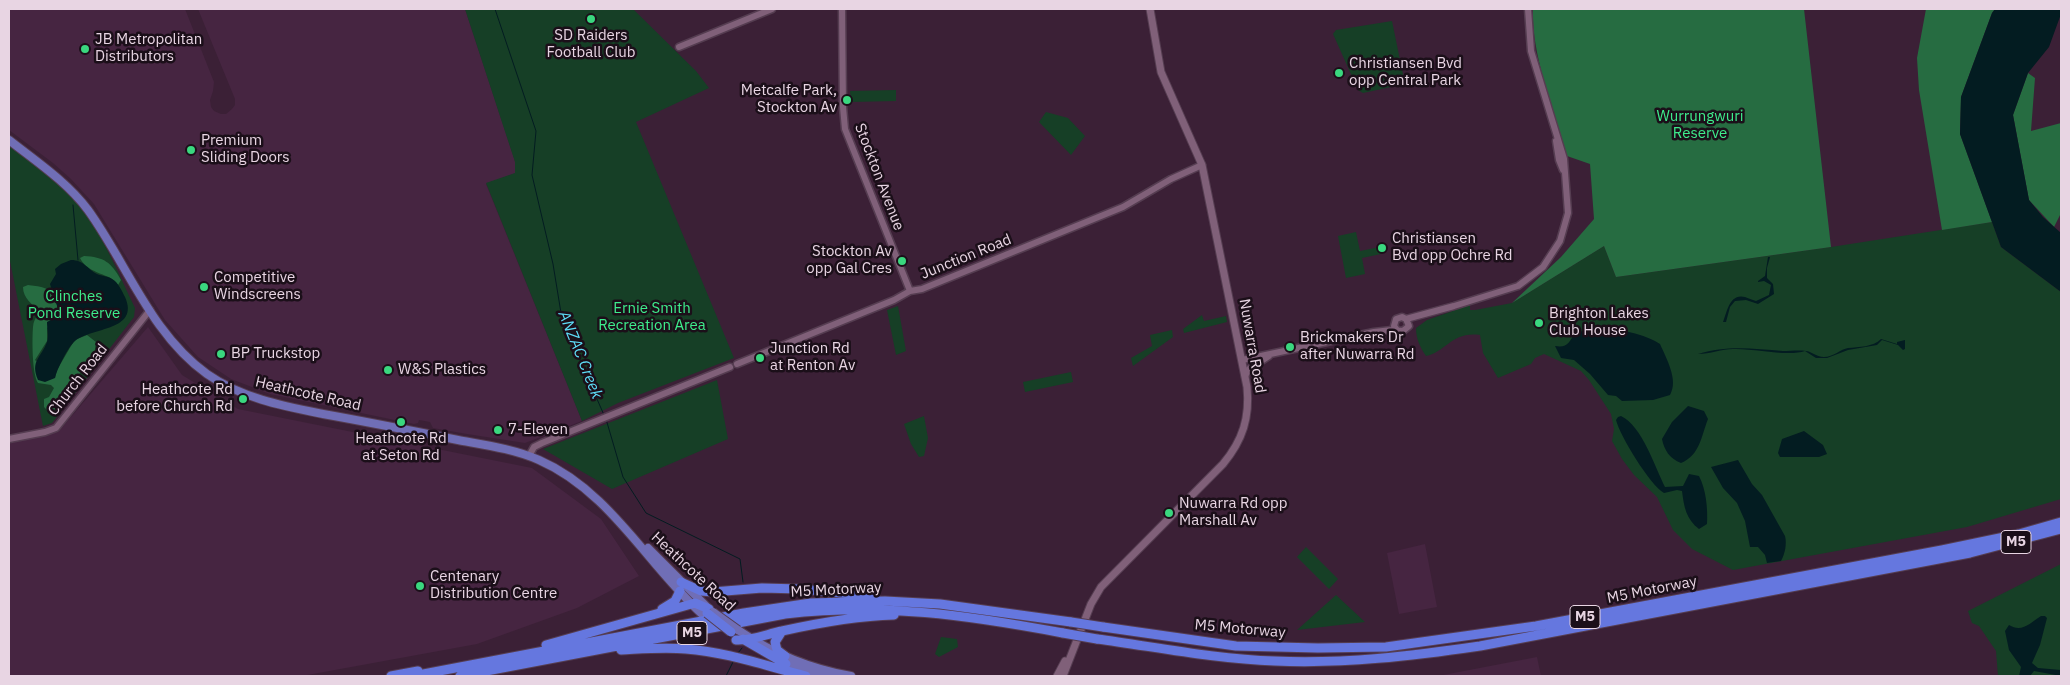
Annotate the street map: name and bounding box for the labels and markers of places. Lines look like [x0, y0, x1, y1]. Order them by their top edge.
marker: SD Raiders Football Club [585, 13, 597, 25]
place label: SD Raiders Football Club [546, 27, 636, 62]
place label: JB Metropolitan Distributors [95, 31, 202, 66]
marker: JB Metropolitan Distributors [79, 43, 91, 55]
place label: Christiansen Bvd opp Central Park [1349, 55, 1462, 90]
marker: Christiansen Bvd opp Central Park [1333, 67, 1345, 79]
place label: Metcalfe Park, Stockton Av [741, 82, 837, 117]
marker: Metcalfe Park, Stockton Av [841, 94, 853, 106]
place label: Premium Sliding Doors [201, 132, 290, 167]
marker: Premium Sliding Doors [185, 144, 197, 156]
place label: Christiansen Bvd opp Ochre Rd [1392, 230, 1512, 265]
marker: Christiansen Bvd opp Ochre Rd [1376, 242, 1388, 254]
place label: Stockton Av opp Gal Cres [806, 243, 892, 278]
marker: Stockton Av opp Gal Cres [896, 255, 908, 267]
place label: Competitive Windscreens [214, 269, 301, 304]
marker: Competitive Windscreens [198, 281, 210, 293]
place label: Brighton Lakes Club House [1549, 305, 1649, 340]
marker: Brighton Lakes Club House [1533, 317, 1545, 329]
place label: Brickmakers Dr after Nuwarra Rd [1300, 329, 1414, 364]
place label: Junction Rd at Renton Av [770, 340, 855, 375]
marker: Brickmakers Dr after Nuwarra Rd [1284, 341, 1296, 353]
place label: BP Truckstop [231, 345, 320, 363]
marker: BP Truckstop [215, 348, 227, 360]
marker: Junction Rd at Renton Av [754, 352, 766, 364]
place label: W&S Plastics [398, 361, 486, 379]
marker: W&S Plastics [382, 364, 394, 376]
place label: Heathcote Rd before Church Rd [116, 381, 233, 416]
marker: Heathcote Rd before Church Rd [237, 393, 249, 405]
marker: Heathcote Rd at Seton Rd [395, 416, 407, 428]
place label: 7-Eleven [508, 421, 568, 439]
marker: 7-Eleven [492, 424, 504, 436]
place label: Heathcote Rd at Seton Rd [355, 430, 447, 465]
place label: Nuwarra Rd opp Marshall Av [1179, 495, 1287, 530]
marker: Nuwarra Rd opp Marshall Av [1163, 507, 1175, 519]
place label: Centenary Distribution Centre [430, 568, 557, 603]
marker: Centenary Distribution Centre [414, 580, 426, 592]

